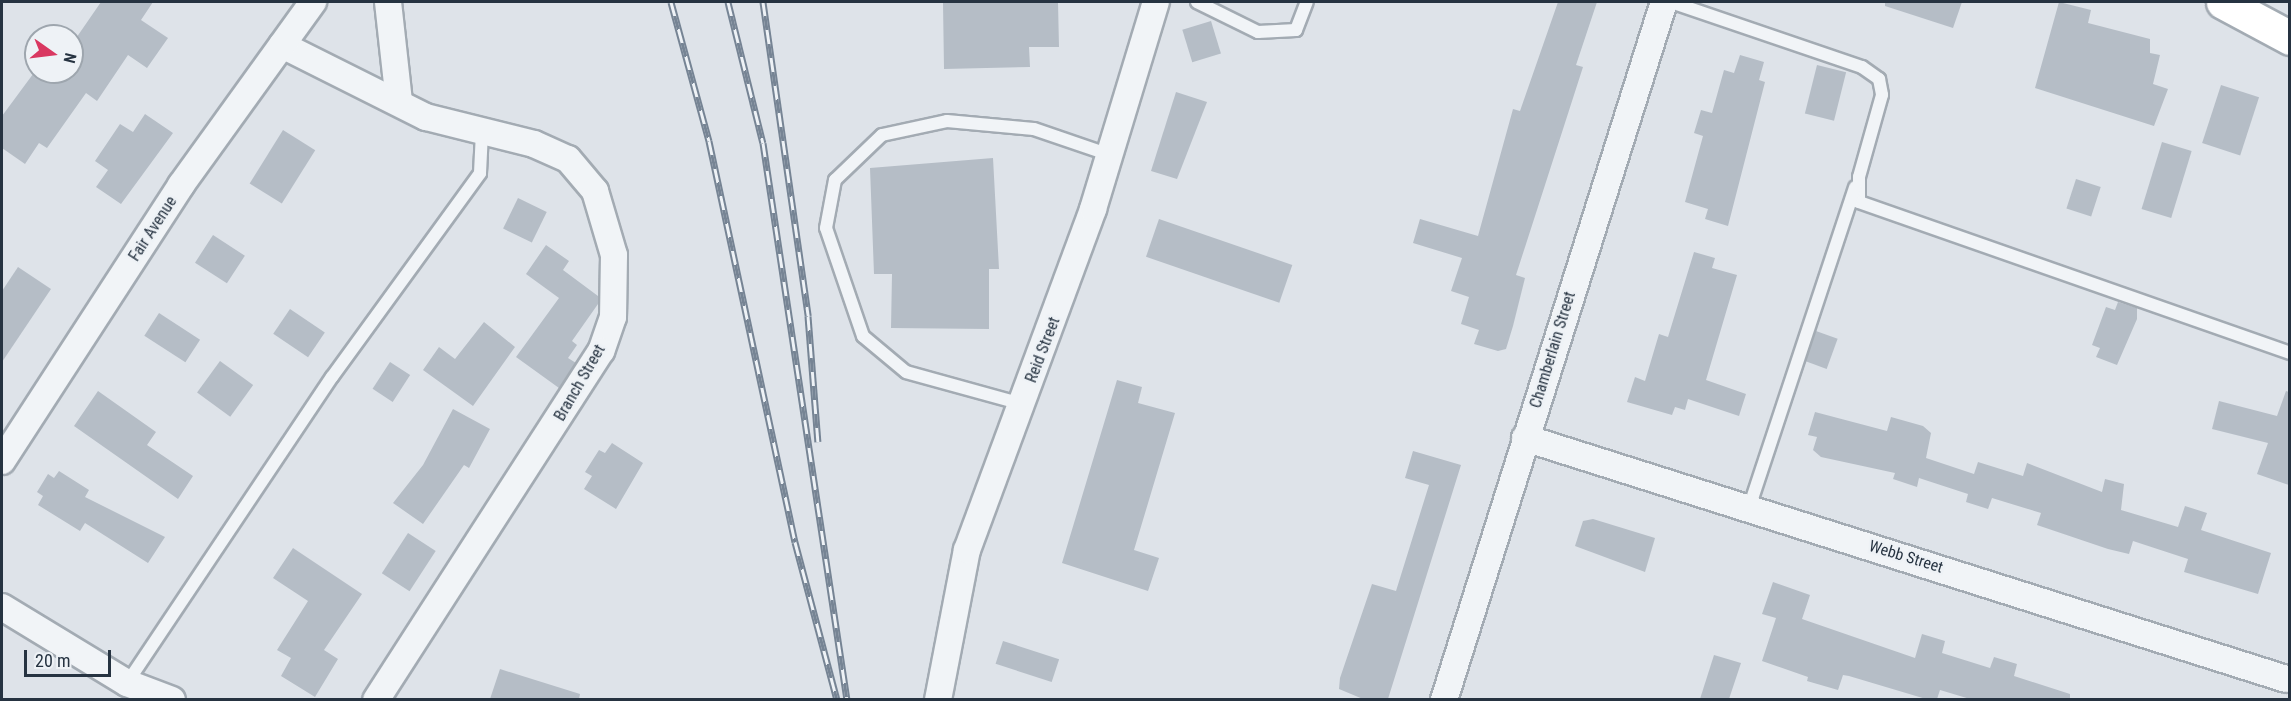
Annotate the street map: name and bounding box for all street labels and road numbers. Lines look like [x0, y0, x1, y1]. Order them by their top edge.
street label: Fair Avenue [125, 193, 181, 265]
street label: Chamberlain Street [1526, 289, 1580, 411]
street label: Reid Street [1022, 314, 1064, 386]
street label: Branch Street [550, 341, 610, 425]
street label: Webb Street [1867, 537, 1945, 577]

